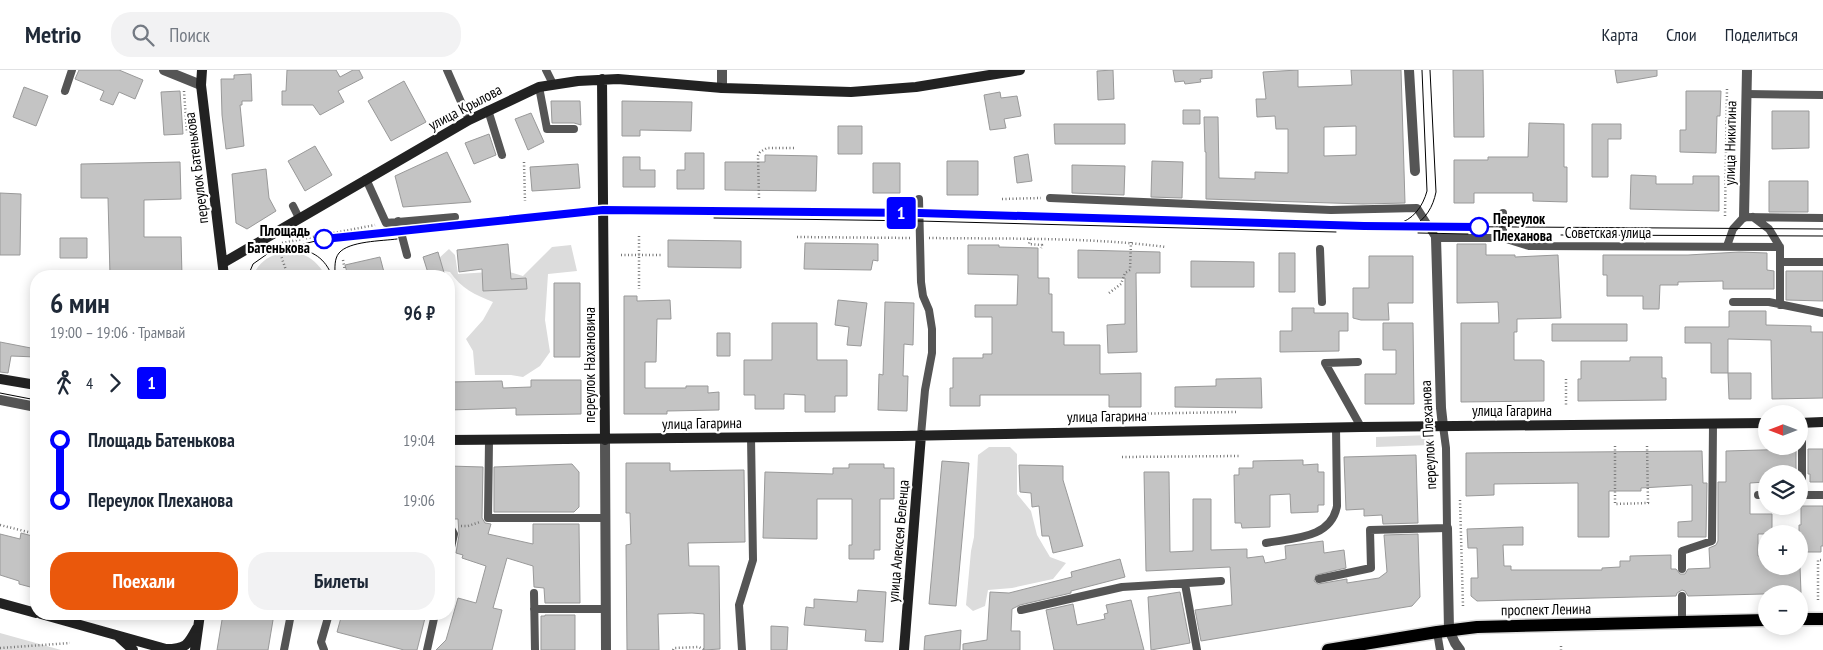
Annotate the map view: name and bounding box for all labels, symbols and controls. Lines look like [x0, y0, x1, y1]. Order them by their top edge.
search box [111, 12, 461, 57]
text: Metrio [25, 19, 81, 50]
icon: search [129, 21, 157, 49]
text: Поиск [169, 23, 210, 47]
text: Карта [1601, 23, 1638, 46]
text: Слои [1666, 23, 1697, 46]
text: Поделиться [1725, 23, 1798, 46]
street label: улица Крылова [425, 80, 505, 134]
street label: улица Никитина [1720, 100, 1740, 186]
street label: переулок Батенькова [180, 111, 212, 225]
line badge: 1 [885, 197, 917, 229]
text: 1 [897, 201, 905, 224]
place label: Переулок Плеханова [1493, 209, 1552, 245]
marker: Переулок Плеханова [1469, 217, 1489, 237]
place label: Площадь Батенькова [247, 221, 310, 257]
street label: Советская улица [1565, 223, 1651, 242]
marker: Площадь Батенькова [314, 229, 334, 249]
text: 6 мин [50, 284, 110, 321]
text: 96 ₽ [404, 301, 435, 325]
street label: переулок Нахановича [580, 307, 599, 423]
text: 19:00 – 19:06 · Трамвай [50, 322, 185, 342]
icon: walk [50, 369, 78, 397]
icon: forward [101, 369, 129, 397]
text: 1 [147, 371, 156, 394]
text: 4 [86, 373, 93, 393]
street label: переулок Плеханова [1416, 380, 1440, 490]
street label: улица Гагарина [1472, 401, 1552, 420]
north arrow [1758, 405, 1808, 455]
map controls [1758, 405, 1808, 635]
street label: улица Гагарина [1067, 406, 1147, 426]
street label: улица Гагарина [662, 413, 742, 433]
text: Площадь Батенькова [88, 428, 235, 452]
text: 19:04 [403, 430, 435, 450]
button: layers [1758, 465, 1808, 515]
street label: улица Алексея Беленца [883, 479, 913, 603]
text: Переулок Плеханова [88, 488, 233, 512]
text: 19:06 [403, 490, 435, 510]
button: + [1758, 525, 1808, 575]
button: Поехали [50, 552, 238, 610]
button: Билеты [248, 552, 435, 610]
button: − [1758, 585, 1808, 635]
street label: проспект Ленина [1501, 599, 1591, 619]

